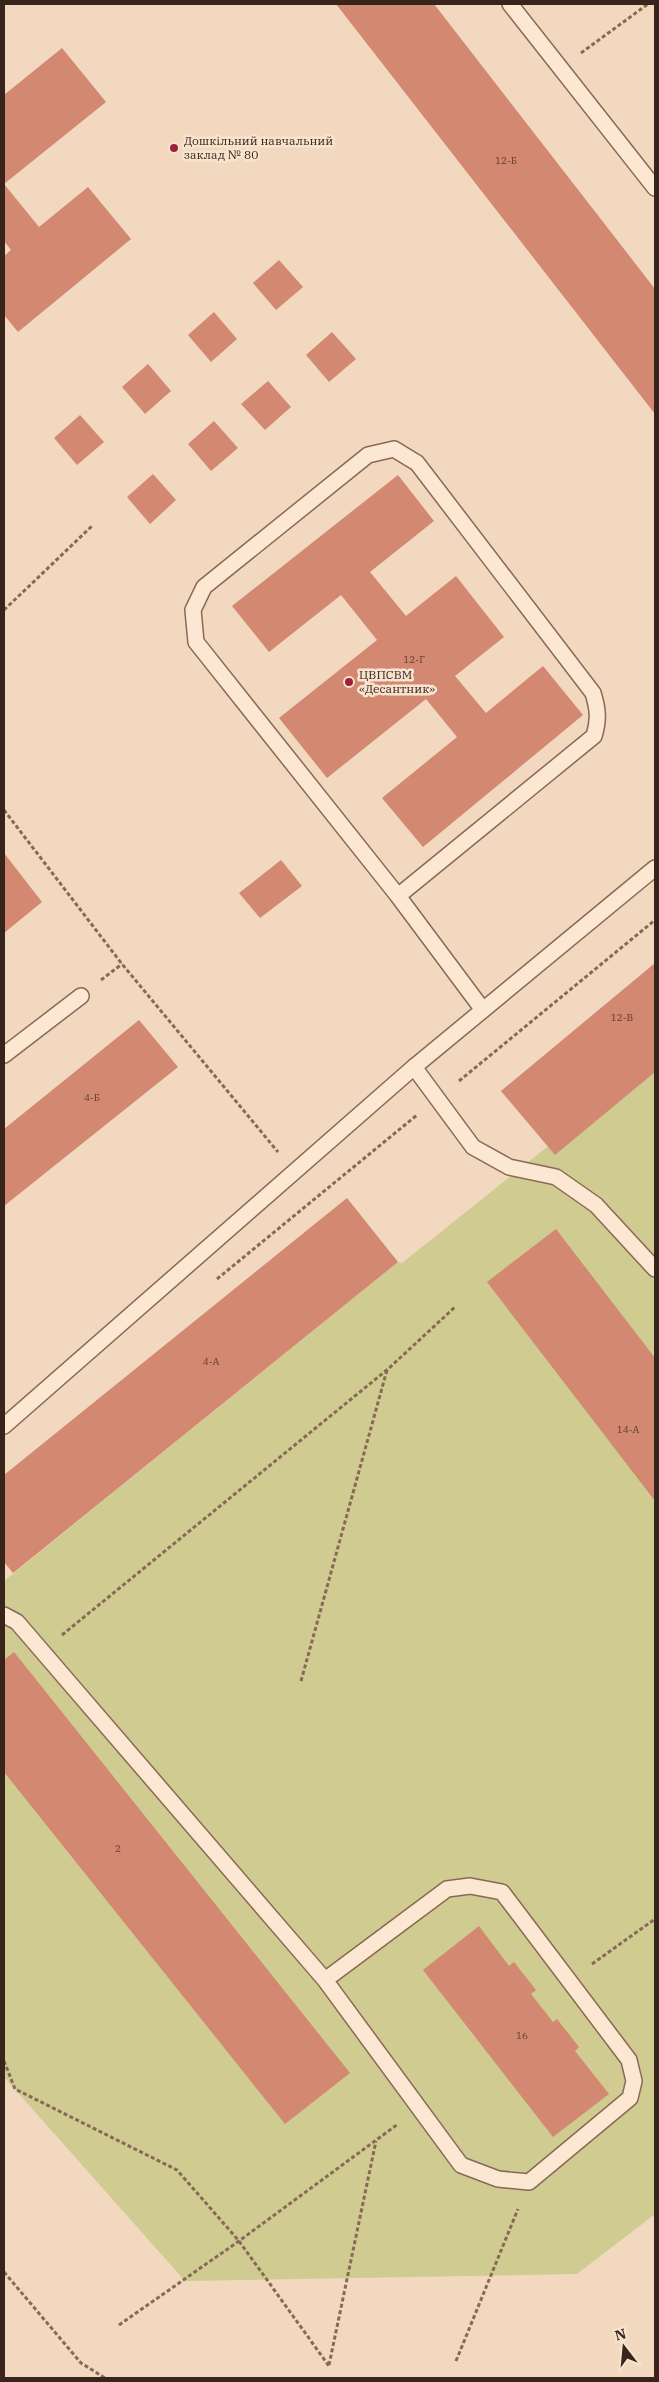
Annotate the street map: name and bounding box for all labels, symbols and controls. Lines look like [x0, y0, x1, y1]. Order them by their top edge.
place label: Дошкільний навчальний заклад № 80 [184, 133, 333, 162]
marker: Дошкільний навчальний заклад № 80 [168, 142, 180, 154]
house number: 12-Б [495, 154, 517, 167]
house number: 12-Г [403, 653, 425, 666]
place label: ЦВПСВМ «Десантник» [359, 667, 435, 696]
marker: ЦВПСВМ «Десантник» [343, 676, 355, 688]
house number: 12-В [611, 1011, 634, 1024]
house number: 4-Б [84, 1091, 100, 1104]
house number: 4-А [203, 1355, 219, 1368]
house number: 14-А [617, 1423, 639, 1436]
house number: 2 [115, 1842, 121, 1855]
house number: 16 [516, 2029, 528, 2042]
north arrow [599, 2322, 649, 2372]
text: N [613, 2324, 628, 2345]

